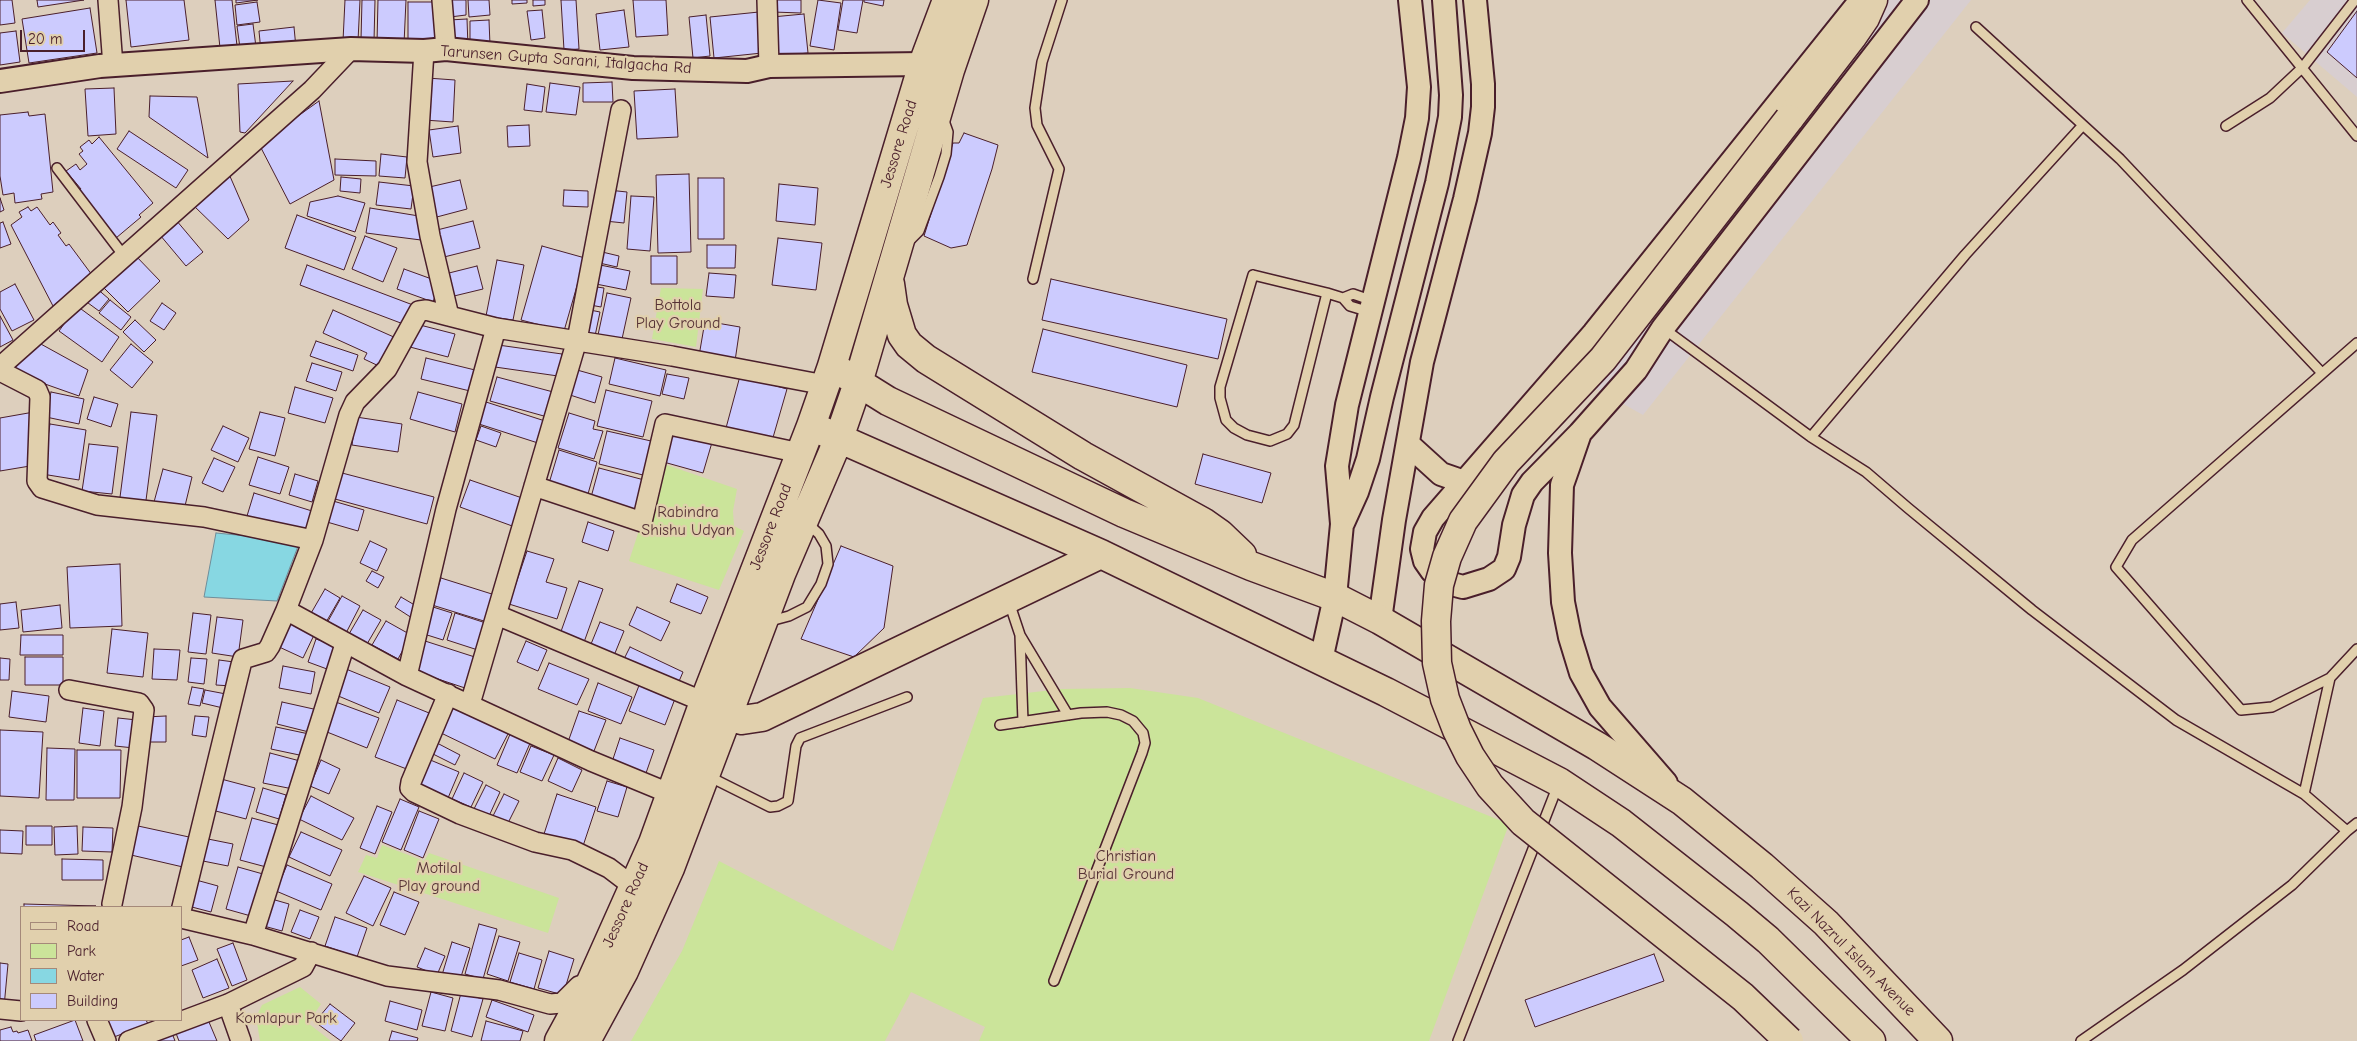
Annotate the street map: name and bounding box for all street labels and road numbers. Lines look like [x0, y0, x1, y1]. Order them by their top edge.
street label: Tarunsen Gupta Sarani, Italgacha Rd [440, 42, 692, 78]
street label: Jessore Road [877, 98, 921, 190]
street label: Jessore Road [746, 481, 796, 573]
street label: Jessore Road [599, 860, 653, 950]
street label: Kazi Nazrul Islam Avenue [1783, 884, 1919, 1020]

